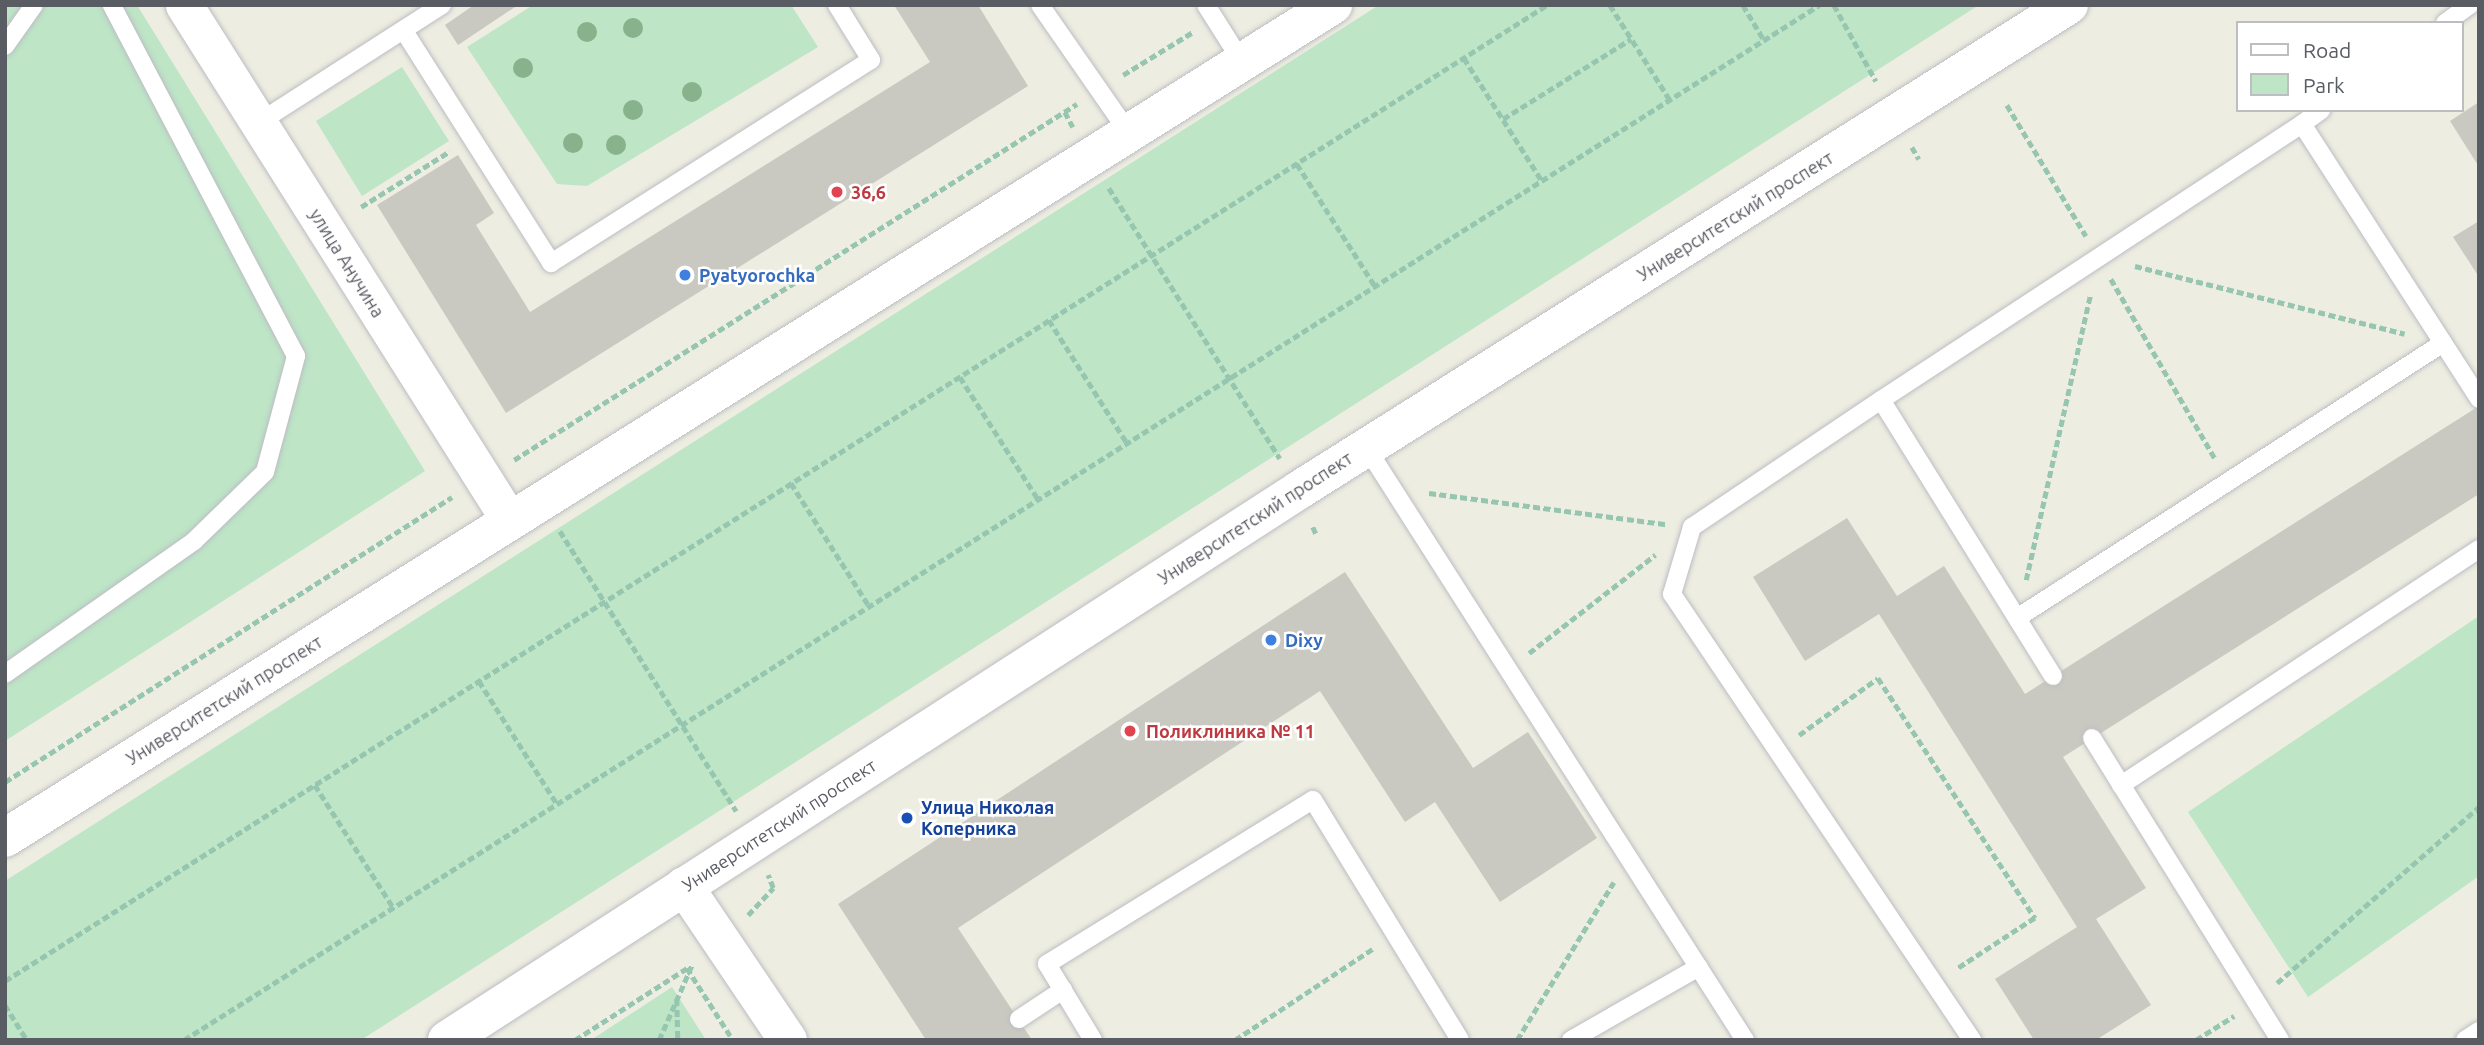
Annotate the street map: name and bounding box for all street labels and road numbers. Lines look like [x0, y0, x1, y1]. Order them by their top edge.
street label: Университетский проспект [1633, 147, 1837, 285]
street label: улица Анучина [305, 205, 389, 321]
street label: Университетский проспект [1154, 447, 1356, 589]
street label: Университетский проспект [122, 631, 326, 769]
street label: Университетский проспект [678, 754, 880, 896]

